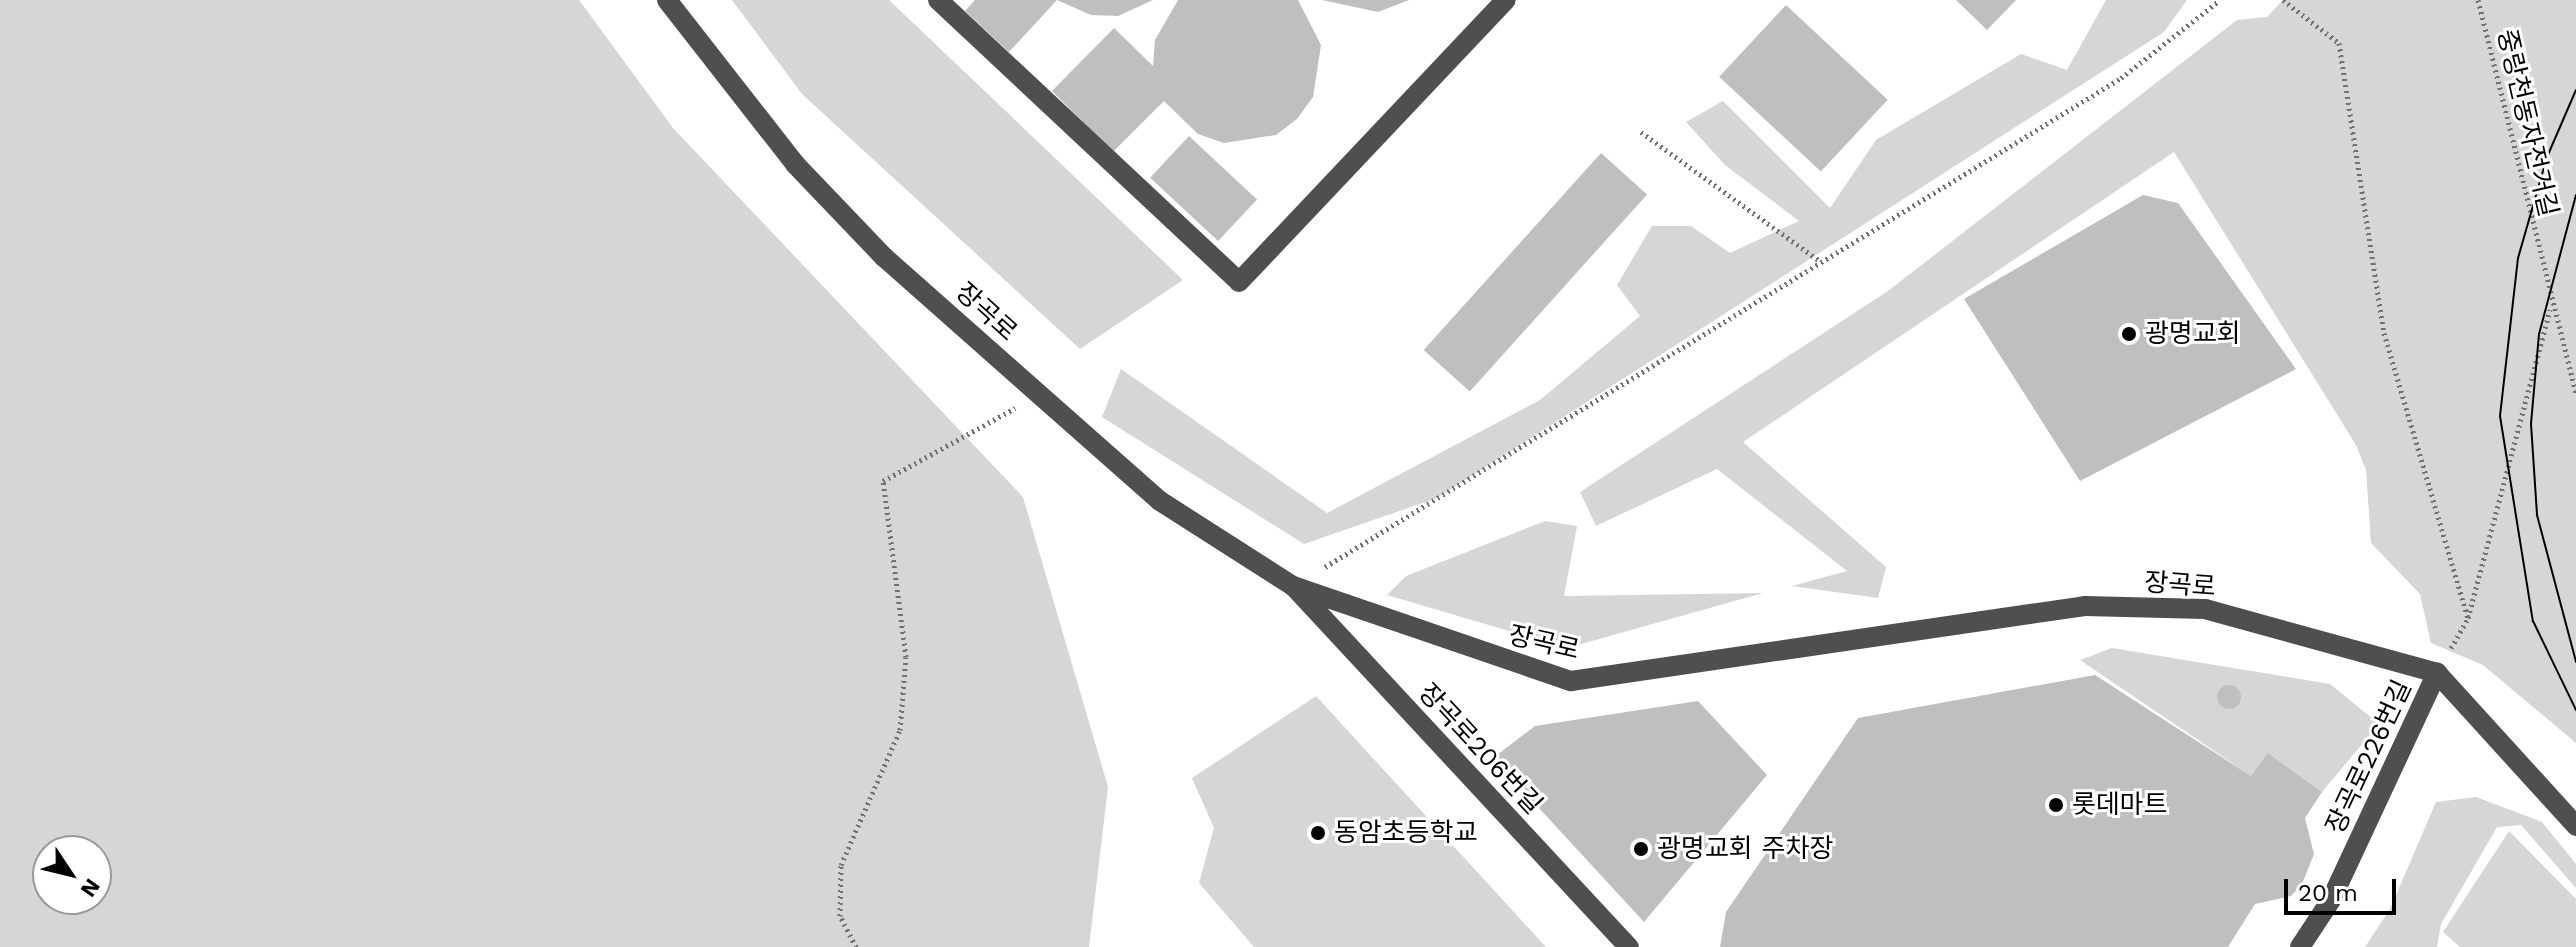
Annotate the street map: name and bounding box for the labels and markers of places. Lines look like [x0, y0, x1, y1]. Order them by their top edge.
place label: 광명교회 [2145, 318, 2241, 350]
marker: 광명교회 [2120, 325, 2138, 343]
place label: 롯데마트 [2072, 789, 2168, 821]
marker: 롯데마트 [2047, 796, 2065, 814]
place label: 동암초등학교 [1334, 817, 1478, 849]
marker: 동암초등학교 [1309, 824, 1327, 842]
place label: 광명교회 주차장 [1657, 833, 1833, 865]
marker: 광명교회 주차장 [1632, 840, 1650, 858]

